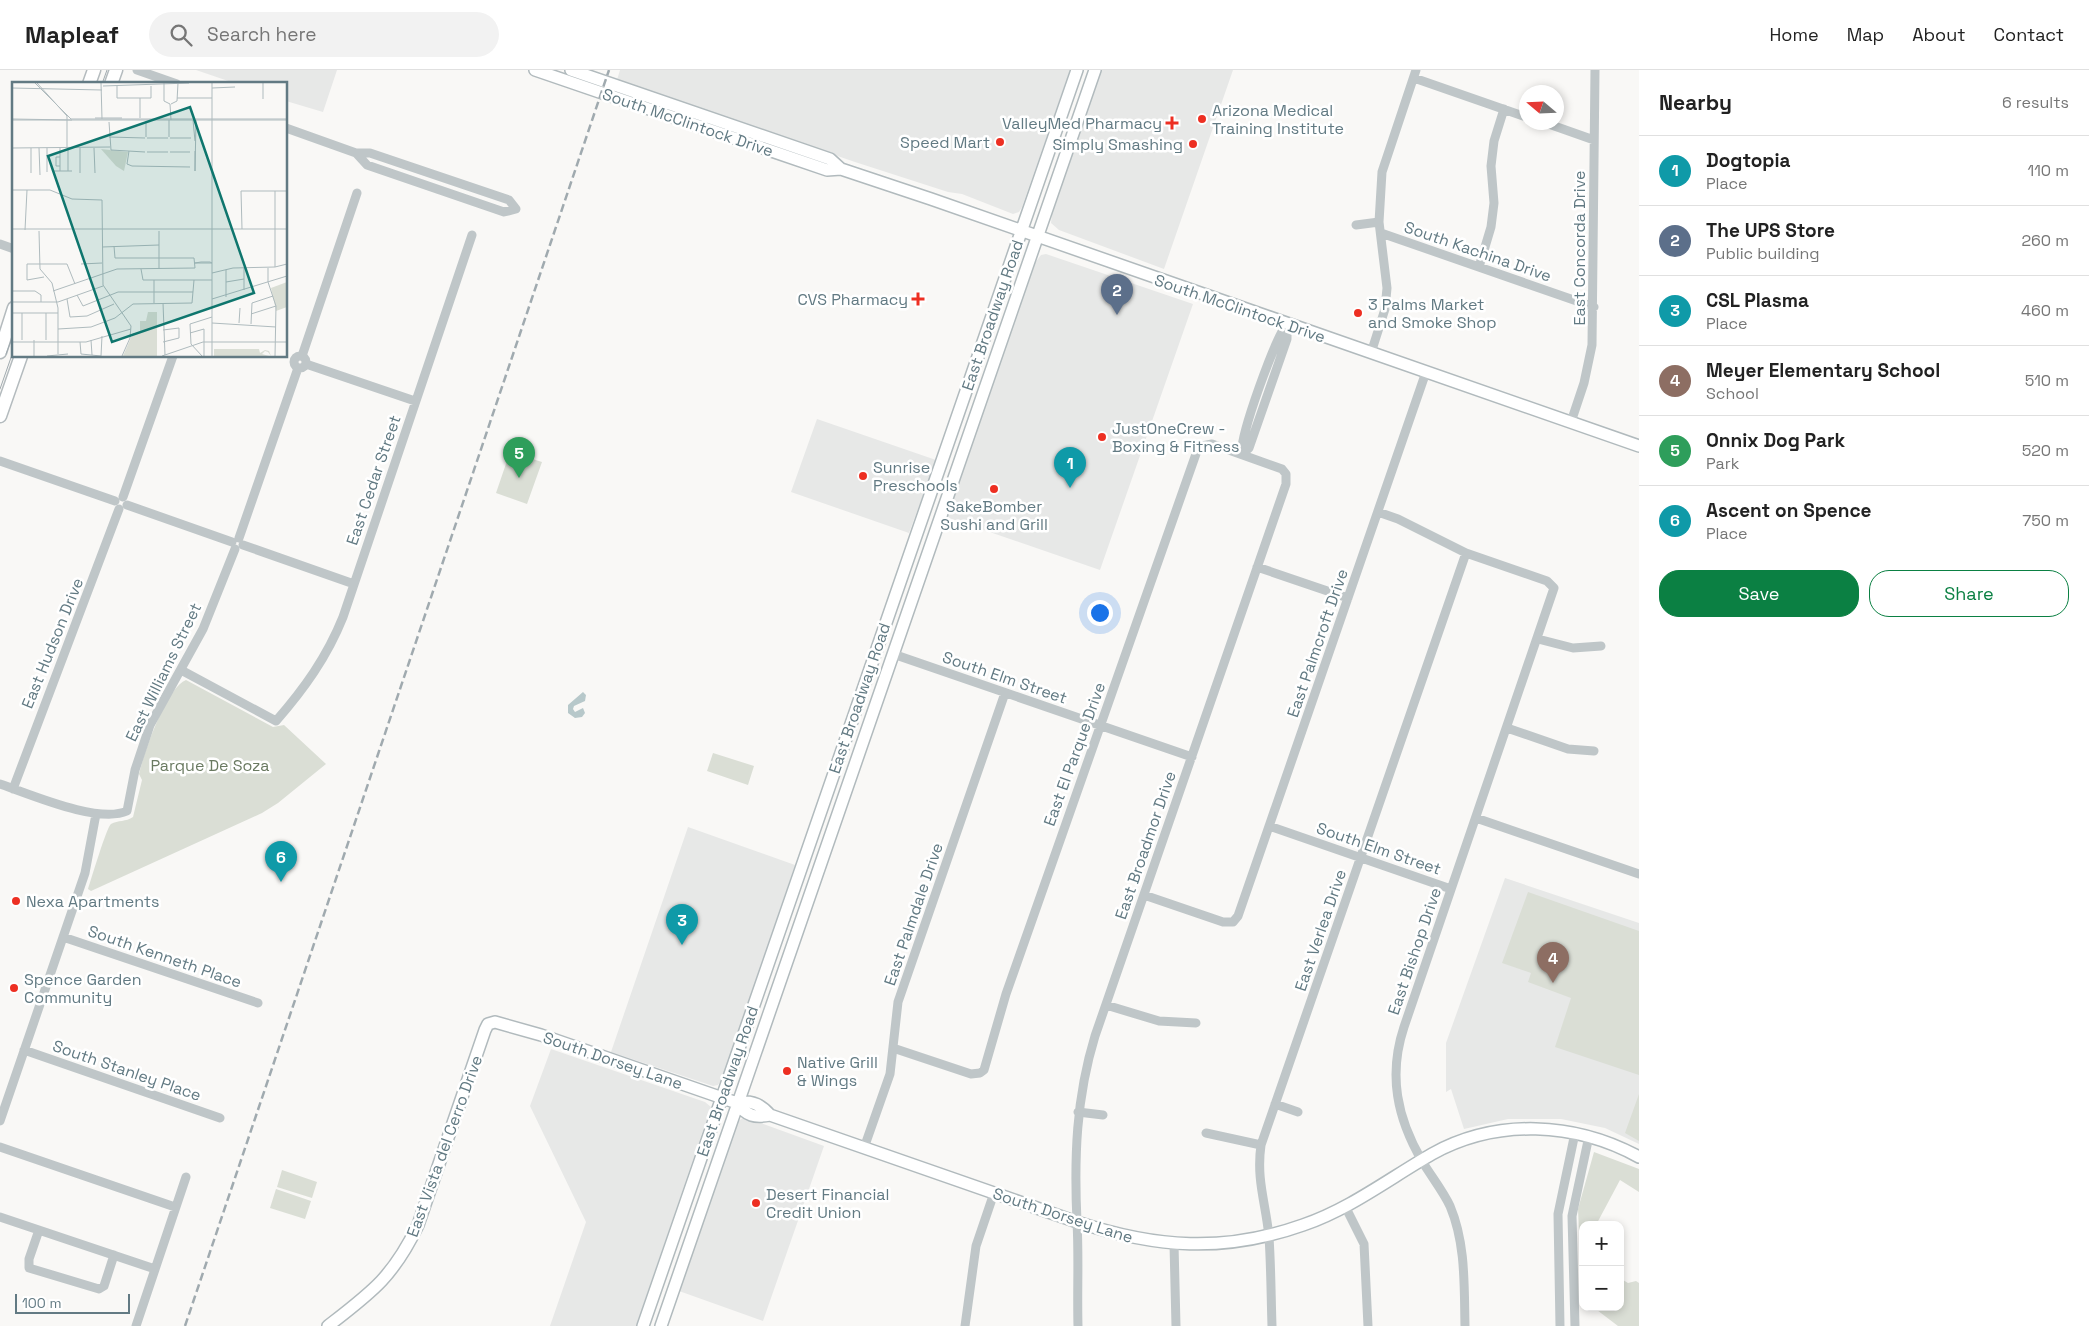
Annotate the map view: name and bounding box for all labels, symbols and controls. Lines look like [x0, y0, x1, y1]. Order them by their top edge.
search box [149, 12, 499, 57]
text: Mapleaf [25, 19, 119, 50]
icon: search [167, 21, 195, 49]
text: Search here [207, 22, 317, 47]
text: Home [1770, 23, 1819, 46]
text: Map [1847, 23, 1884, 46]
text: About [1912, 23, 1966, 46]
text: Contact [1994, 23, 2064, 46]
inset map [12, 82, 288, 358]
street label: South McClintock Drive [600, 83, 776, 162]
north arrow [1519, 85, 1564, 130]
text: Nearby [1659, 89, 1732, 116]
text: 6 results [2002, 92, 2069, 113]
place label: Arizona Medical Training Institute [1212, 100, 1344, 139]
place label: ValleyMed Pharmacy [1002, 113, 1162, 134]
marker: Arizona Medical Training Institute [1196, 113, 1208, 125]
marker: ValleyMed Pharmacy [1166, 117, 1178, 129]
place label: Speed Mart [900, 132, 990, 153]
place label: Simply Smashing [1052, 134, 1183, 155]
marker: Speed Mart [994, 136, 1006, 148]
marker: Simply Smashing [1187, 138, 1199, 150]
text: Dogtopia [1706, 148, 1791, 173]
text: 1 [1671, 160, 1679, 181]
text: 110 m [2027, 160, 2069, 181]
street label: East Concorda Drive [1569, 171, 1590, 325]
text: Place [1706, 173, 1748, 194]
street label: South Kachina Drive [1401, 216, 1554, 287]
text: The UPS Store [1706, 218, 1835, 243]
text: 2 [1670, 230, 1680, 251]
text: 260 m [2021, 230, 2069, 251]
street label: East Broadway Road [957, 237, 1028, 393]
text: Public building [1706, 243, 1819, 264]
street label: South McClintock Drive [1152, 269, 1328, 348]
pin: 2 [1101, 274, 1133, 315]
text: CSL Plasma [1706, 288, 1809, 313]
place label: CVS Pharmacy [797, 289, 908, 310]
marker: CVS Pharmacy [912, 293, 924, 305]
place label: 3 Palms Market and Smoke Shop [1368, 294, 1496, 333]
text: 3 [1670, 300, 1680, 321]
text: 460 m [2021, 300, 2069, 321]
marker: 3 Palms Market and Smoke Shop [1352, 307, 1364, 319]
text: Place [1706, 313, 1748, 334]
text: Meyer Elementary School [1706, 358, 1940, 383]
text: 4 [1670, 370, 1680, 391]
text: 510 m [2025, 370, 2069, 391]
text: School [1706, 383, 1759, 404]
street label: East Cedar Street [341, 412, 406, 548]
place label: JustOneCrew - Boxing & Fitness [1112, 418, 1239, 457]
text: Onnix Dog Park [1706, 428, 1845, 453]
marker: JustOneCrew - Boxing & Fitness [1096, 431, 1108, 443]
pin: 5 [503, 437, 535, 478]
text: 5 [1670, 440, 1680, 461]
text: 520 m [2022, 440, 2069, 461]
pin: 1 [1054, 447, 1086, 488]
text: Park [1706, 453, 1739, 474]
place label: Sunrise Preschools [873, 457, 958, 496]
marker: Sunrise Preschools [857, 470, 869, 482]
marker: SakeBomber Sushi and Grill [988, 483, 1000, 495]
place label: SakeBomber Sushi and Grill [940, 496, 1048, 535]
text: Ascent on Spence [1706, 498, 1872, 523]
text: 6 [1670, 510, 1680, 531]
text: 750 m [2022, 510, 2069, 531]
text: Place [1706, 523, 1748, 544]
street label: East Palmcroft Drive [1282, 566, 1353, 720]
button: Save [1659, 570, 1859, 617]
button: Share [1869, 570, 2069, 617]
street label: East Hudson Drive [17, 575, 88, 712]
street label: East Williams Street [121, 599, 206, 745]
your location [1087, 600, 1113, 626]
street label: East Broadway Road [824, 620, 895, 776]
street label: South Elm Street [940, 646, 1070, 709]
street label: East El Parque Drive [1039, 679, 1110, 829]
park label: Parque De Soza [150, 755, 270, 776]
street label: East Broadmor Drive [1110, 768, 1181, 922]
street label: South Elm Street [1314, 817, 1444, 880]
street label: East Palmdale Drive [879, 840, 948, 988]
pin: 6 [265, 841, 297, 882]
street label: East Verlea Drive [1290, 866, 1351, 994]
street label: East Bishop Drive [1383, 885, 1446, 1018]
place label: Nexa Apartments [26, 891, 160, 912]
marker: Nexa Apartments [10, 895, 22, 907]
pin: 3 [666, 904, 698, 945]
street label: South Kenneth Place [85, 920, 245, 993]
pin: 4 [1537, 942, 1569, 983]
place label: Spence Garden Community [24, 969, 142, 1008]
marker: Spence Garden Community [8, 982, 20, 994]
street label: East Broadway Road [692, 1003, 763, 1159]
street label: South Dorsey Lane [540, 1027, 685, 1094]
street label: South Stanley Place [50, 1035, 204, 1106]
street label: East Vista del Cerro Drive [402, 1052, 487, 1240]
place label: Native Grill & Wings [797, 1052, 878, 1091]
marker: Native Grill & Wings [781, 1065, 793, 1077]
street label: South Dorsey Lane [990, 1183, 1136, 1248]
place label: Desert Financial Credit Union [766, 1184, 889, 1223]
marker: Desert Financial Credit Union [750, 1197, 762, 1209]
map controls [1579, 1221, 1624, 1311]
button: + [1579, 1221, 1624, 1266]
button: − [1579, 1266, 1624, 1311]
scale bar [15, 1291, 130, 1314]
text: 100 m [22, 1294, 61, 1312]

